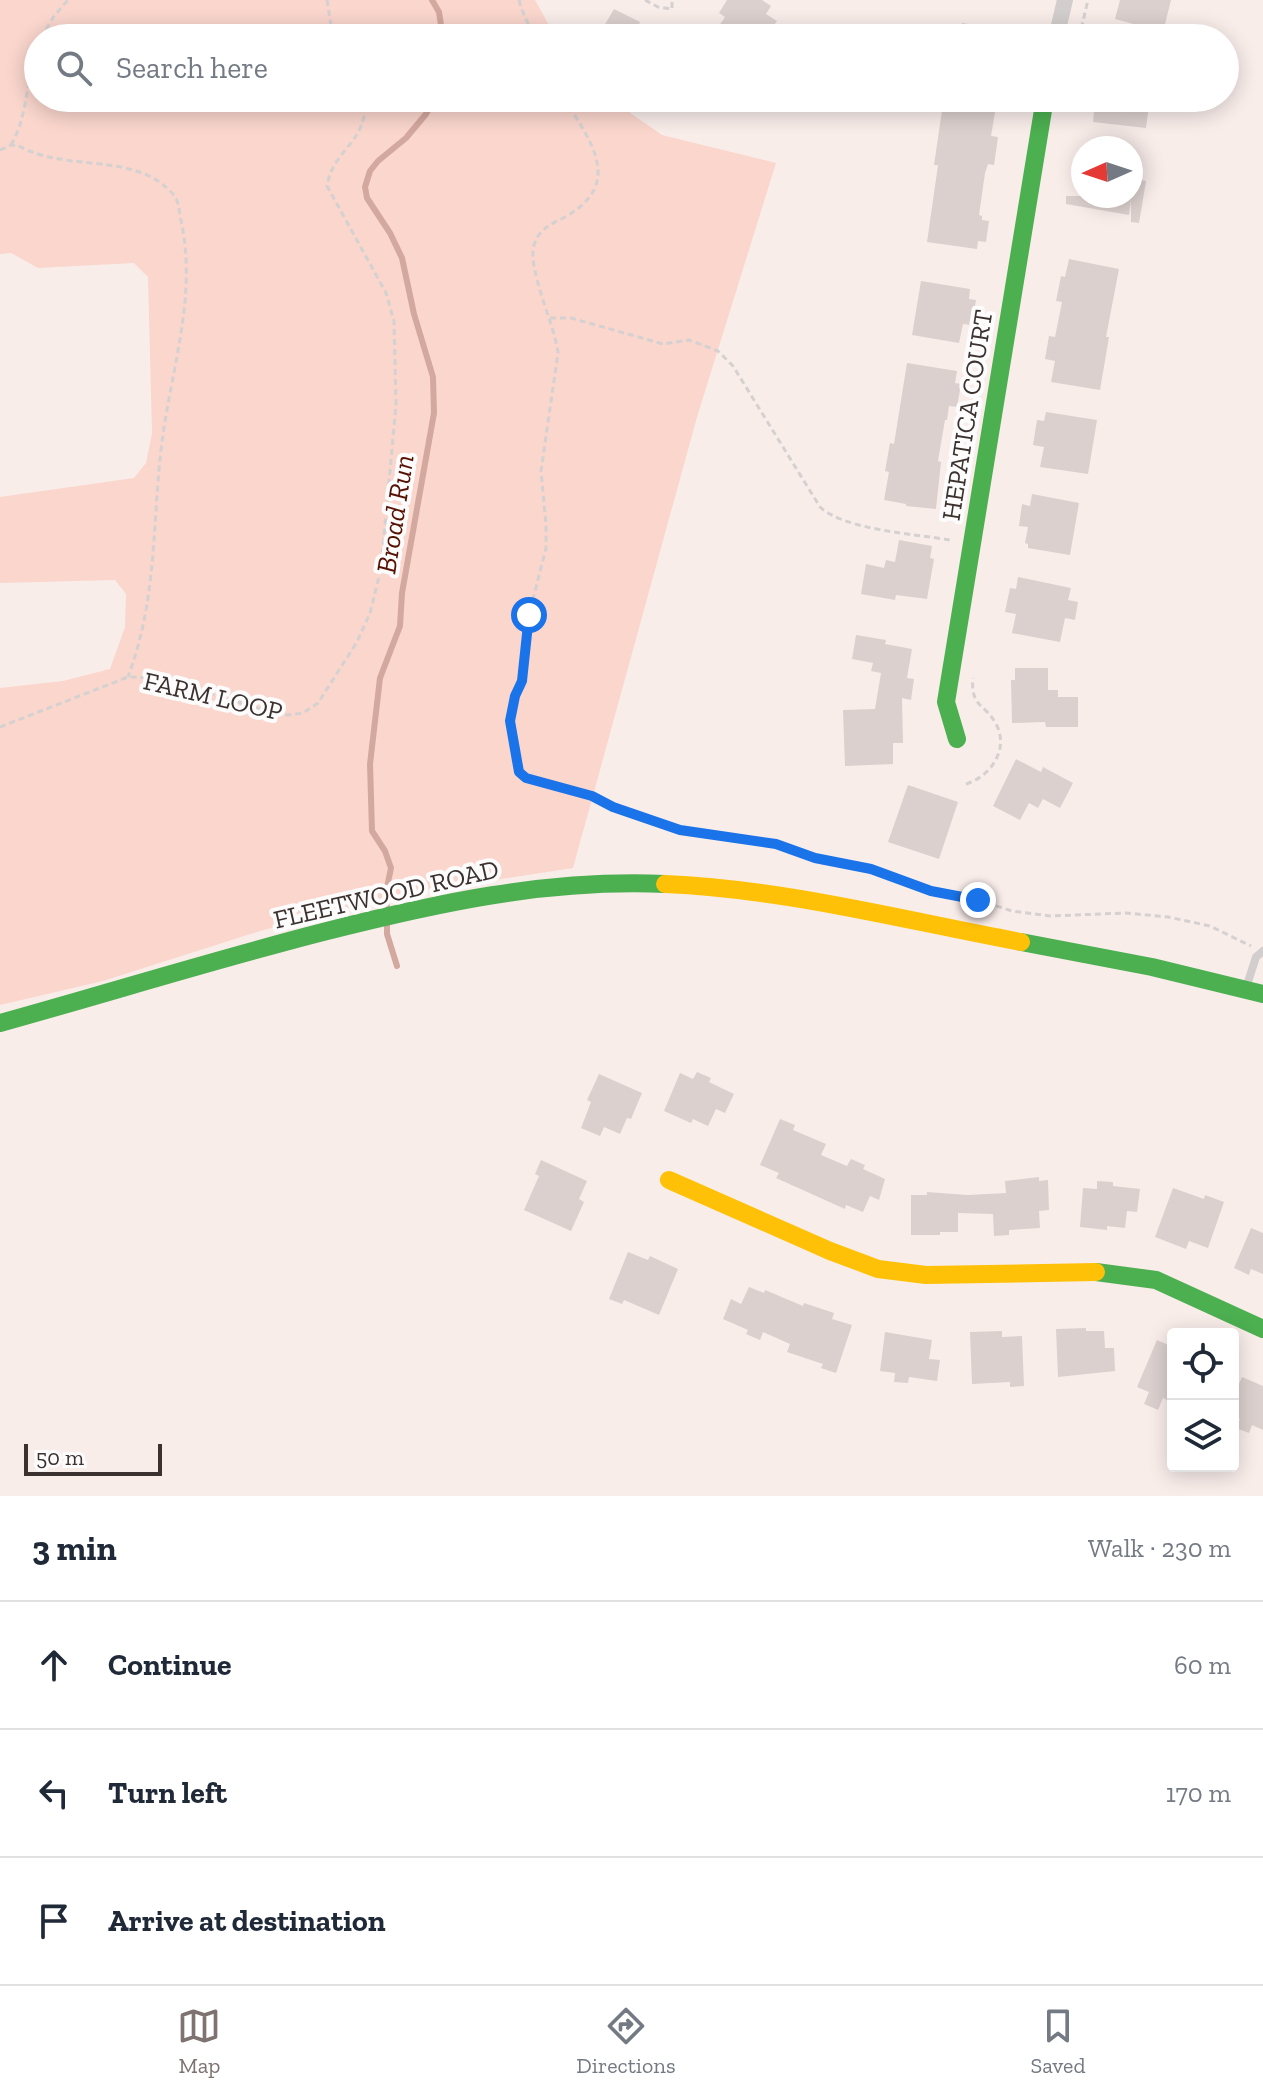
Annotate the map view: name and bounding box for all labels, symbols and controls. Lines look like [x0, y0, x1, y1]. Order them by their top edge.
search box [24, 24, 1239, 112]
icon: search [52, 46, 96, 90]
text: Search here [116, 50, 268, 86]
north arrow [1071, 136, 1143, 208]
street label: HEPATICA COURT [935, 307, 999, 523]
water label: Broad Run [369, 452, 421, 576]
route start [511, 597, 547, 633]
street label: FARM LOOP [140, 664, 286, 728]
street label: FLEETWOOD ROAD [270, 853, 502, 935]
route end [960, 882, 996, 918]
map controls [1167, 1328, 1239, 1472]
button: locate [1167, 1328, 1239, 1400]
button: layers [1167, 1400, 1239, 1472]
scale bar [24, 1440, 162, 1476]
text: 50 m [36, 1444, 84, 1471]
text: 3 min [32, 1528, 117, 1569]
text: Walk · 230 m [1088, 1532, 1231, 1564]
icon: ahead [32, 1643, 76, 1687]
text: Continue [108, 1647, 232, 1683]
text: 60 m [1174, 1649, 1231, 1681]
icon: left [32, 1771, 76, 1815]
text: Turn left [108, 1775, 227, 1811]
text: 170 m [1166, 1777, 1231, 1809]
icon: arrive [32, 1899, 76, 1943]
text: Arrive at destination [108, 1903, 385, 1939]
tab: Map [177, 2004, 221, 2079]
tab: Directions [576, 2004, 676, 2079]
tab: Saved [1030, 2004, 1086, 2079]

